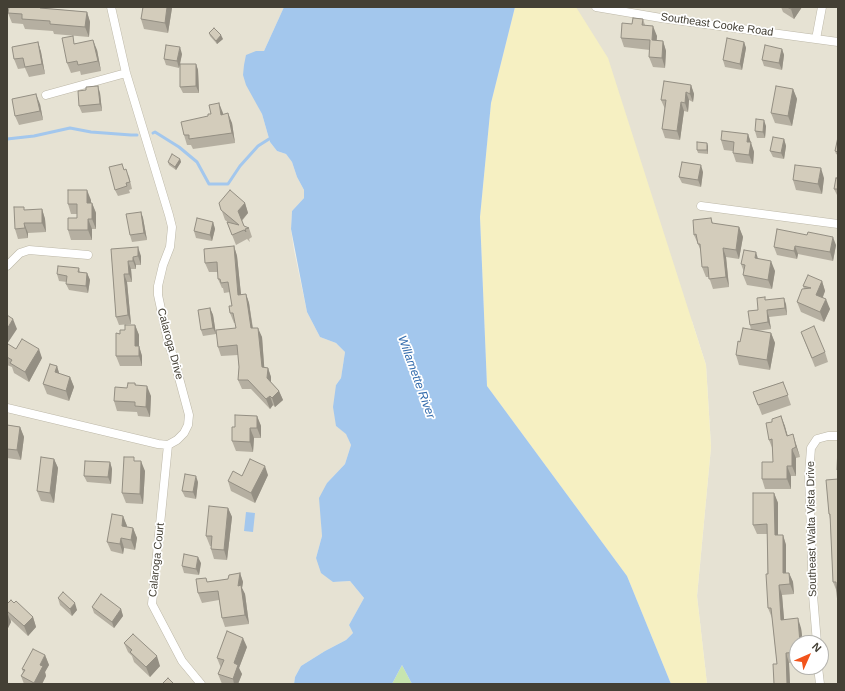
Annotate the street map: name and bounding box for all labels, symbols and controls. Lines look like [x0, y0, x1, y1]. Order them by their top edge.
street label: Southeast Cooke Road [660, 11, 774, 39]
street label: Calaroga Drive [154, 307, 186, 381]
water label: Willamette River [394, 334, 438, 420]
street label: Southeast Walta Vista Drive [804, 461, 820, 597]
street label: Calaroga Court [147, 522, 167, 598]
north arrow [789, 635, 829, 675]
text: N [810, 640, 824, 654]

